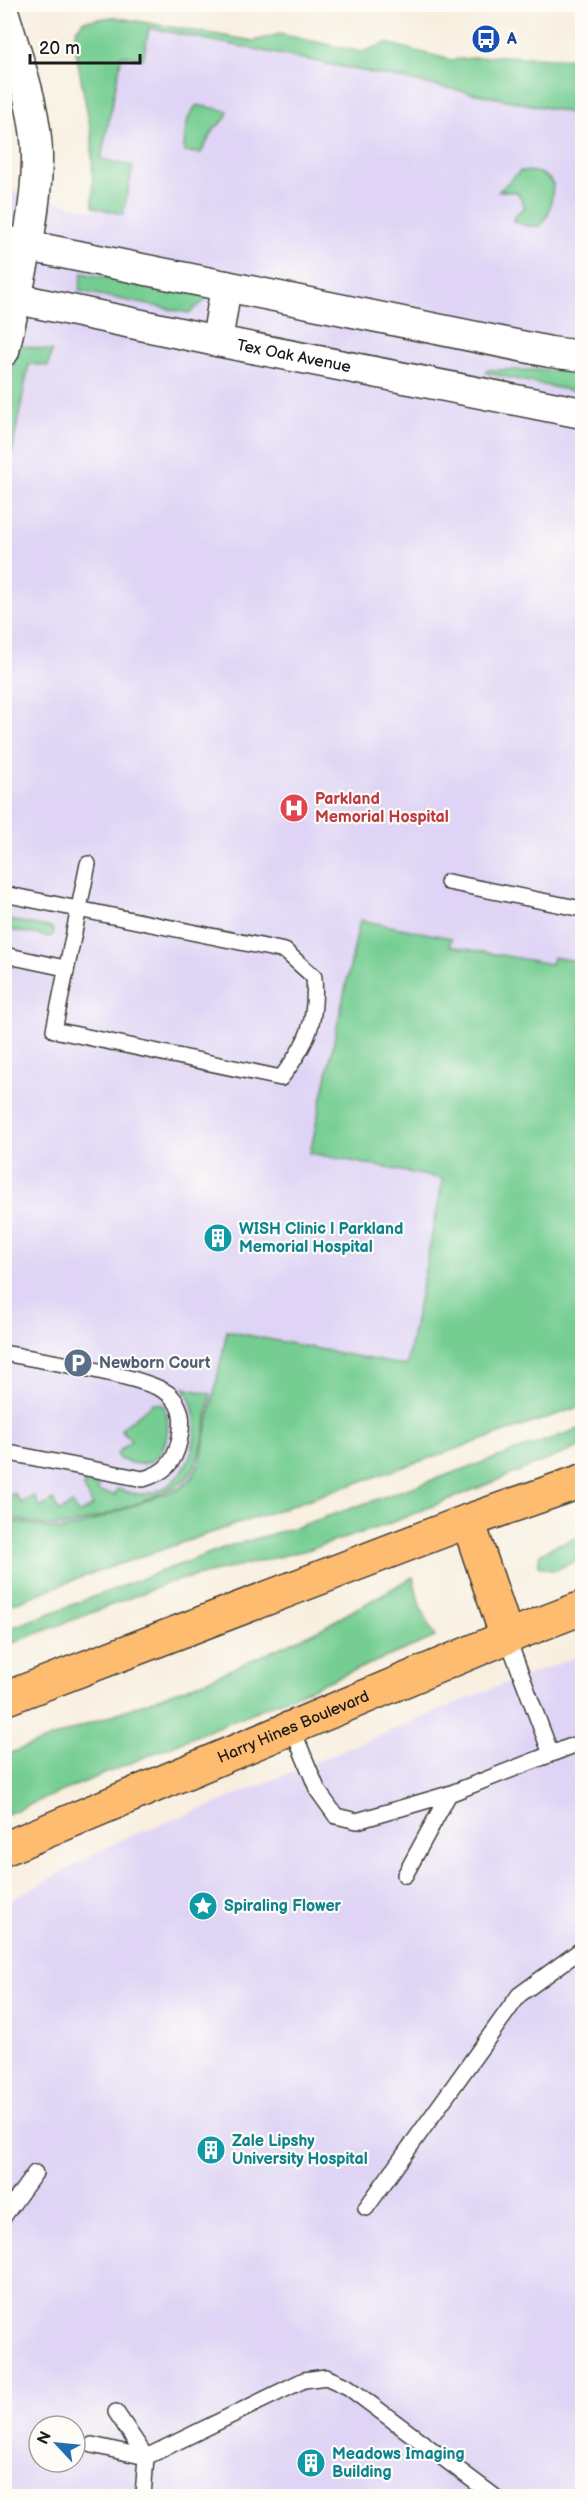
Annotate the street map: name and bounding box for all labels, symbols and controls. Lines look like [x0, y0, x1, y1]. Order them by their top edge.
bus stop icon: A [470, 23, 502, 55]
scale bar [30, 27, 140, 65]
place label: A [506, 30, 517, 49]
text: 20 m [39, 38, 80, 59]
street label: Tex Oak Avenue [235, 336, 353, 377]
place label: Parkland Memorial Hospital [315, 790, 449, 827]
hospital icon: Parkland Memorial Hospital [278, 792, 310, 824]
place label: WISH Clinic | Parkland Memorial Hospital [239, 1220, 403, 1257]
building icon: WISH Clinic | Parkland Memorial Hospital [202, 1222, 234, 1254]
parking icon: Newborn Court [62, 1347, 94, 1379]
place label: Newborn Court [99, 1354, 211, 1373]
street label: Harry Hines Boulevard [215, 1687, 372, 1767]
place icon: Spiraling Flower [187, 1890, 219, 1922]
place label: Spiraling Flower [224, 1897, 342, 1916]
place label: Zale Lipshy University Hospital [232, 2132, 368, 2169]
building icon: Zale Lipshy University Hospital [195, 2134, 227, 2166]
north arrow [27, 2414, 87, 2474]
text: N [34, 2429, 56, 2448]
place label: Meadows Imaging Building [332, 2445, 465, 2482]
building icon: Meadows Imaging Building [295, 2447, 327, 2479]

